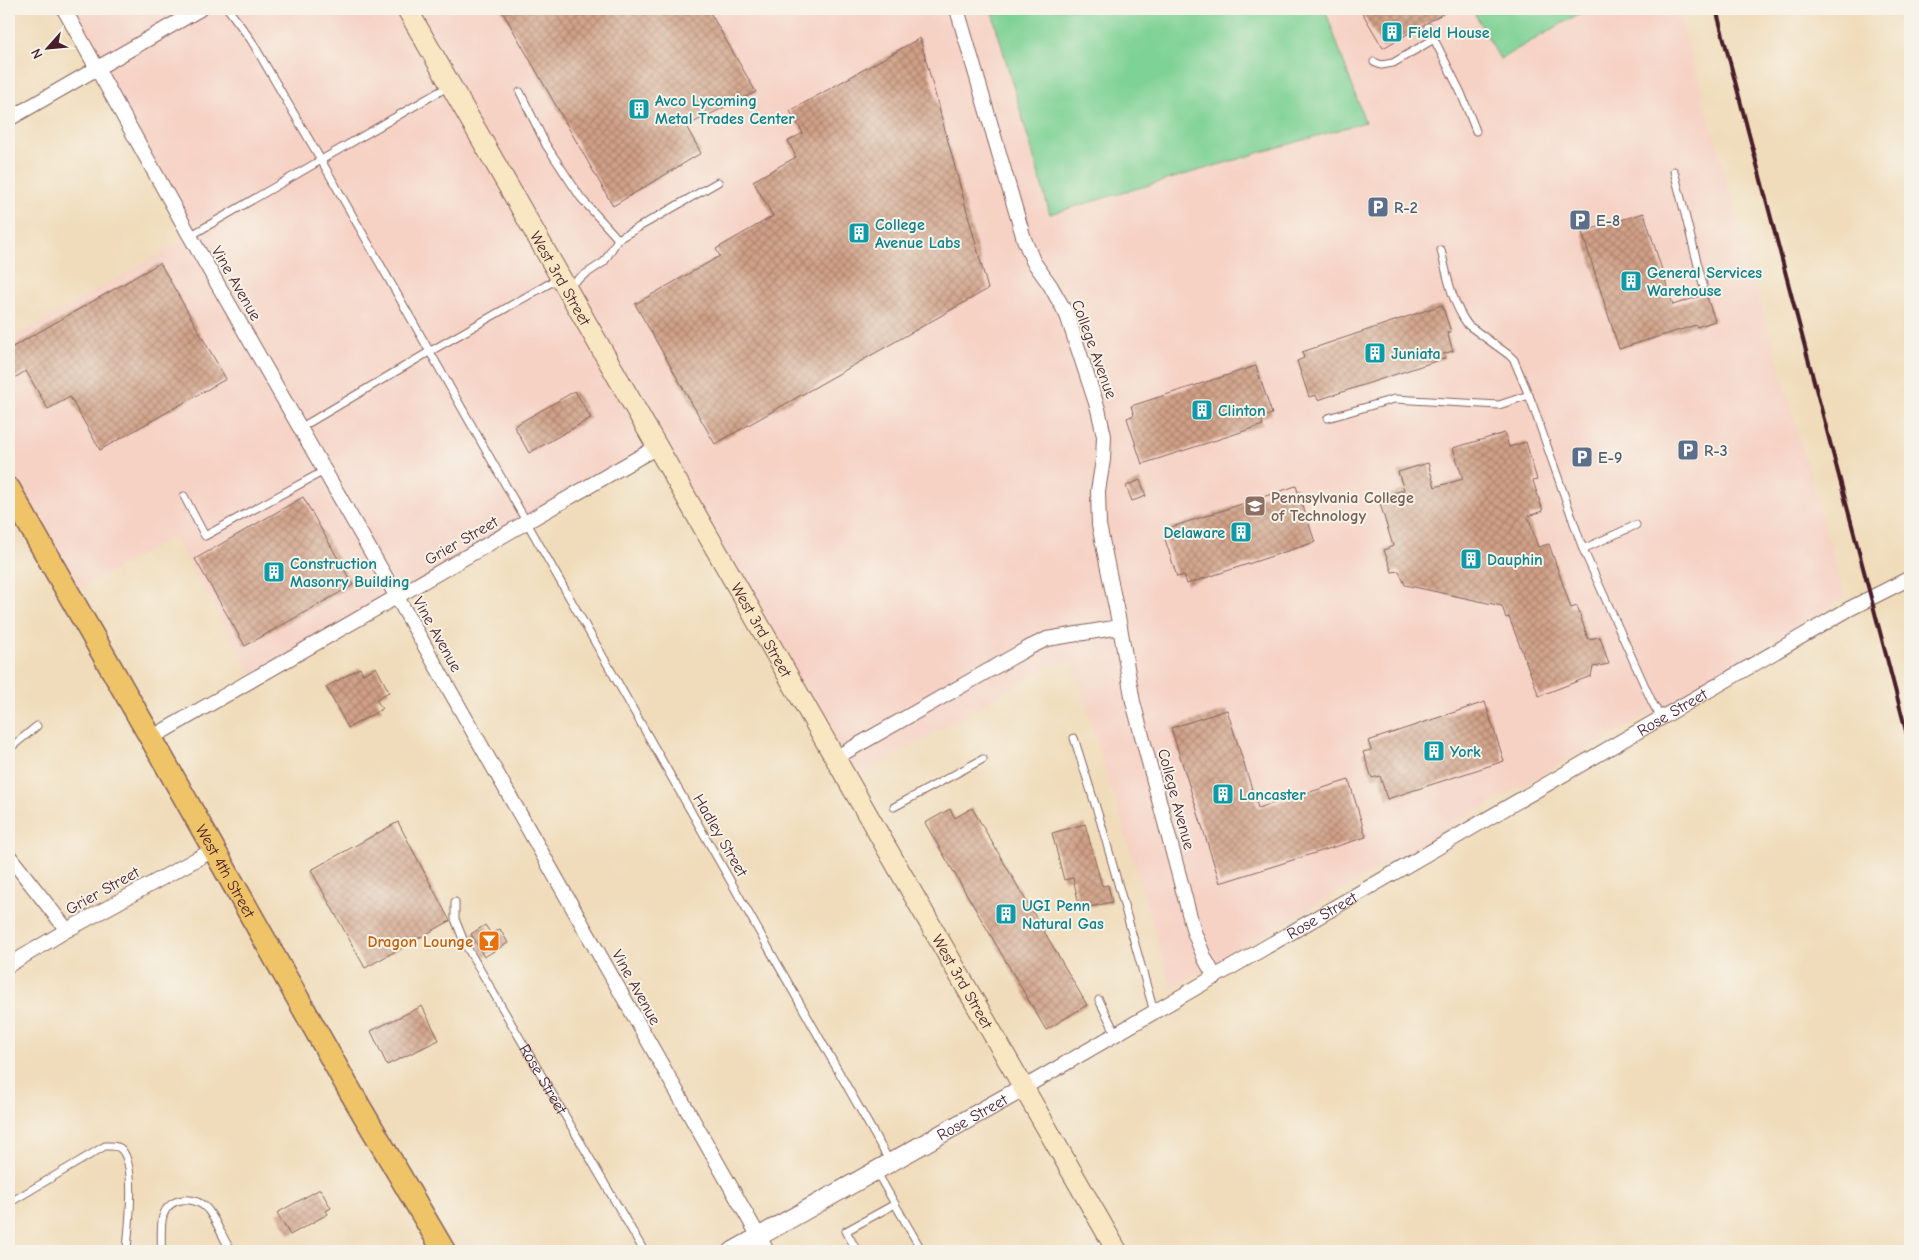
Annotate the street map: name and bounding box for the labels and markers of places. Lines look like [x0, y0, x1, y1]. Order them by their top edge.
building icon: Field House [1380, 20, 1404, 44]
place label: Field House [1408, 24, 1490, 42]
place label: Avco Lycoming Metal Trades Center [655, 92, 795, 128]
building icon: Avco Lycoming Metal Trades Center [627, 97, 651, 121]
parking icon: R-2 [1366, 195, 1390, 219]
place label: R-2 [1394, 199, 1418, 217]
parking icon: E-8 [1568, 208, 1592, 232]
place label: E-8 [1596, 212, 1620, 230]
place label: College Avenue Labs [875, 216, 960, 252]
building icon: College Avenue Labs [847, 221, 871, 245]
place label: General Services Warehouse [1647, 264, 1762, 300]
building icon: General Services Warehouse [1619, 269, 1643, 293]
building icon: Juniata [1363, 341, 1387, 365]
place label: Juniata [1391, 345, 1441, 363]
building icon: Clinton [1190, 398, 1214, 422]
place label: Clinton [1218, 402, 1266, 420]
parking icon: R-3 [1676, 438, 1700, 462]
place label: R-3 [1704, 442, 1728, 460]
parking icon: E-9 [1570, 445, 1594, 469]
place label: E-9 [1598, 449, 1622, 467]
place label: Pennsylvania College of Technology [1271, 489, 1414, 525]
school or university icon: Pennsylvania College of Technology [1243, 494, 1267, 518]
building icon: Delaware [1229, 520, 1253, 544]
place label: Delaware [1163, 524, 1225, 542]
building icon: Dauphin [1459, 547, 1483, 571]
place label: Dauphin [1487, 551, 1543, 569]
place label: Construction Masonry Building [290, 555, 410, 591]
building icon: Construction Masonry Building [262, 560, 286, 584]
building icon: York [1422, 739, 1446, 763]
place label: York [1450, 743, 1481, 761]
building icon: Lancaster [1211, 782, 1235, 806]
place label: Lancaster [1239, 786, 1306, 804]
place label: UGI Penn Natural Gas [1022, 897, 1104, 933]
building icon: UGI Penn Natural Gas [994, 902, 1018, 926]
bar icon: Dragon Lounge [477, 929, 501, 953]
place label: Dragon Lounge [367, 933, 473, 951]

